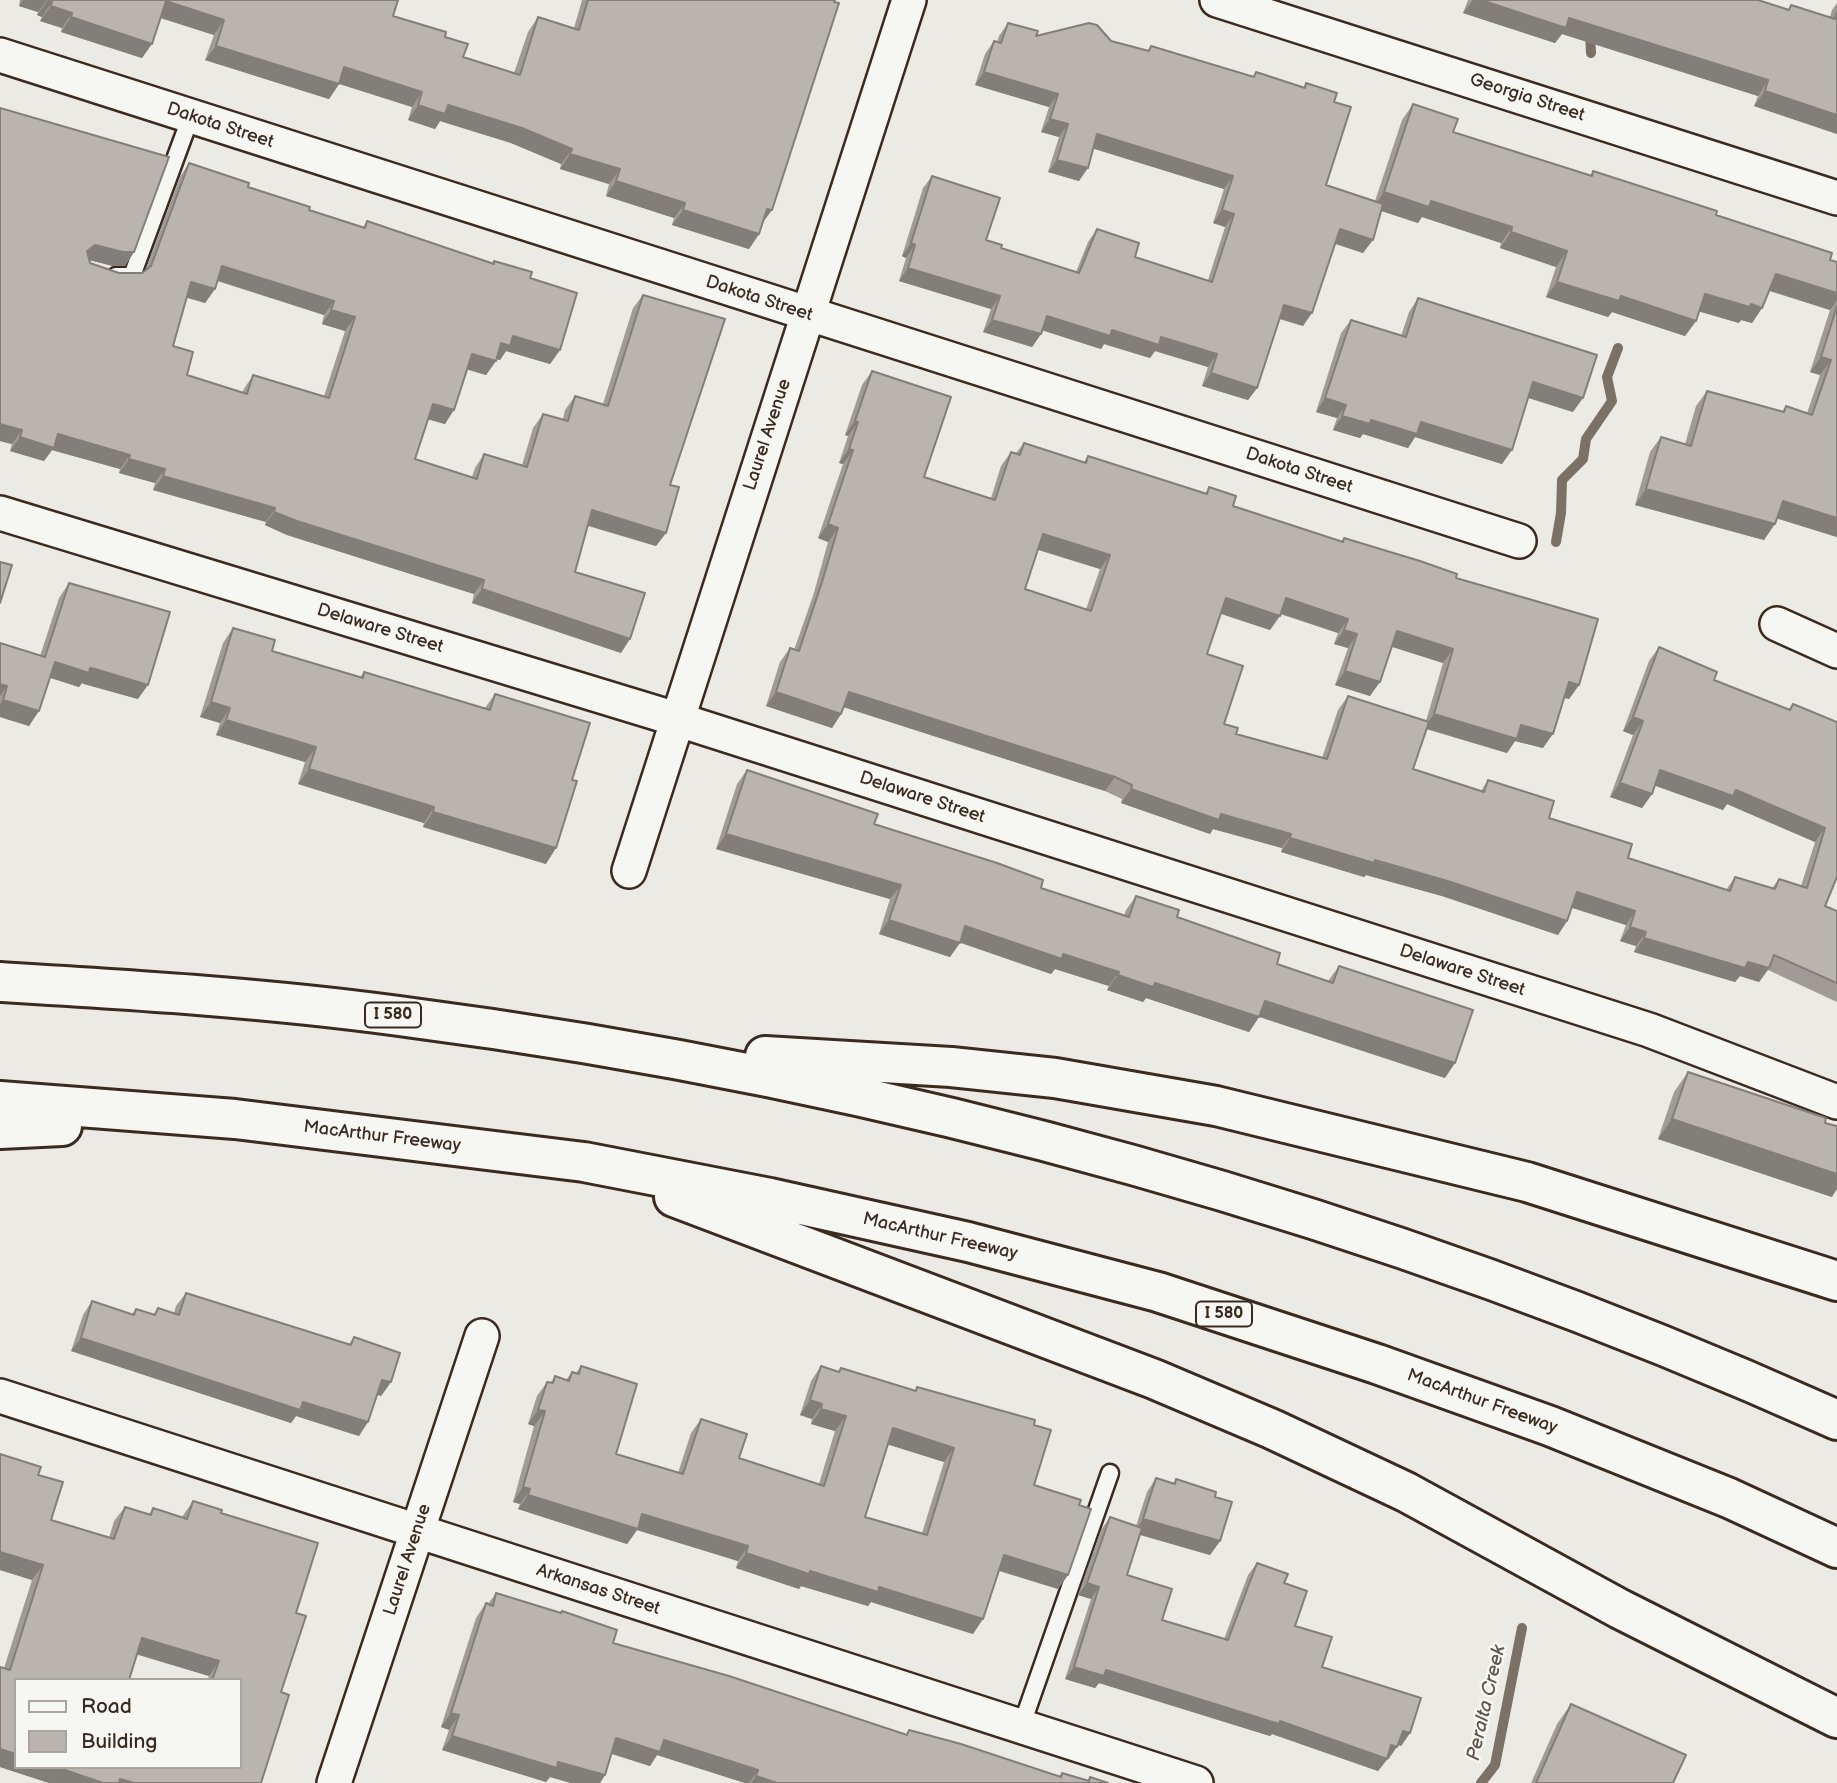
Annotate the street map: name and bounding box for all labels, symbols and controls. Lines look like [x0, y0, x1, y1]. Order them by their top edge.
street label: Georgia Street [1467, 69, 1587, 127]
street label: Dakota Street [164, 99, 276, 153]
street label: Dakota Street [703, 272, 815, 326]
street label: Laurel Avenue [740, 376, 796, 494]
street label: Dakota Street [1243, 444, 1355, 498]
street label: Delaware Street [314, 600, 446, 658]
street label: Delaware Street [856, 768, 988, 828]
street label: Delaware Street [1396, 941, 1528, 1001]
road number: I 580 [365, 1002, 421, 1028]
street label: MacArthur Freeway [302, 1117, 462, 1157]
street label: MacArthur Freeway [860, 1209, 1020, 1265]
road number: I 580 [1196, 1302, 1252, 1326]
street label: MacArthur Freeway [1404, 1365, 1560, 1439]
street label: Laurel Avenue [380, 1501, 436, 1619]
street label: Arkansas Street [533, 1560, 663, 1620]
water label: Peralta Creek [1463, 1643, 1511, 1763]
legend [14, 1678, 242, 1769]
text: Road [81, 1694, 132, 1719]
text: Building [81, 1729, 157, 1754]

